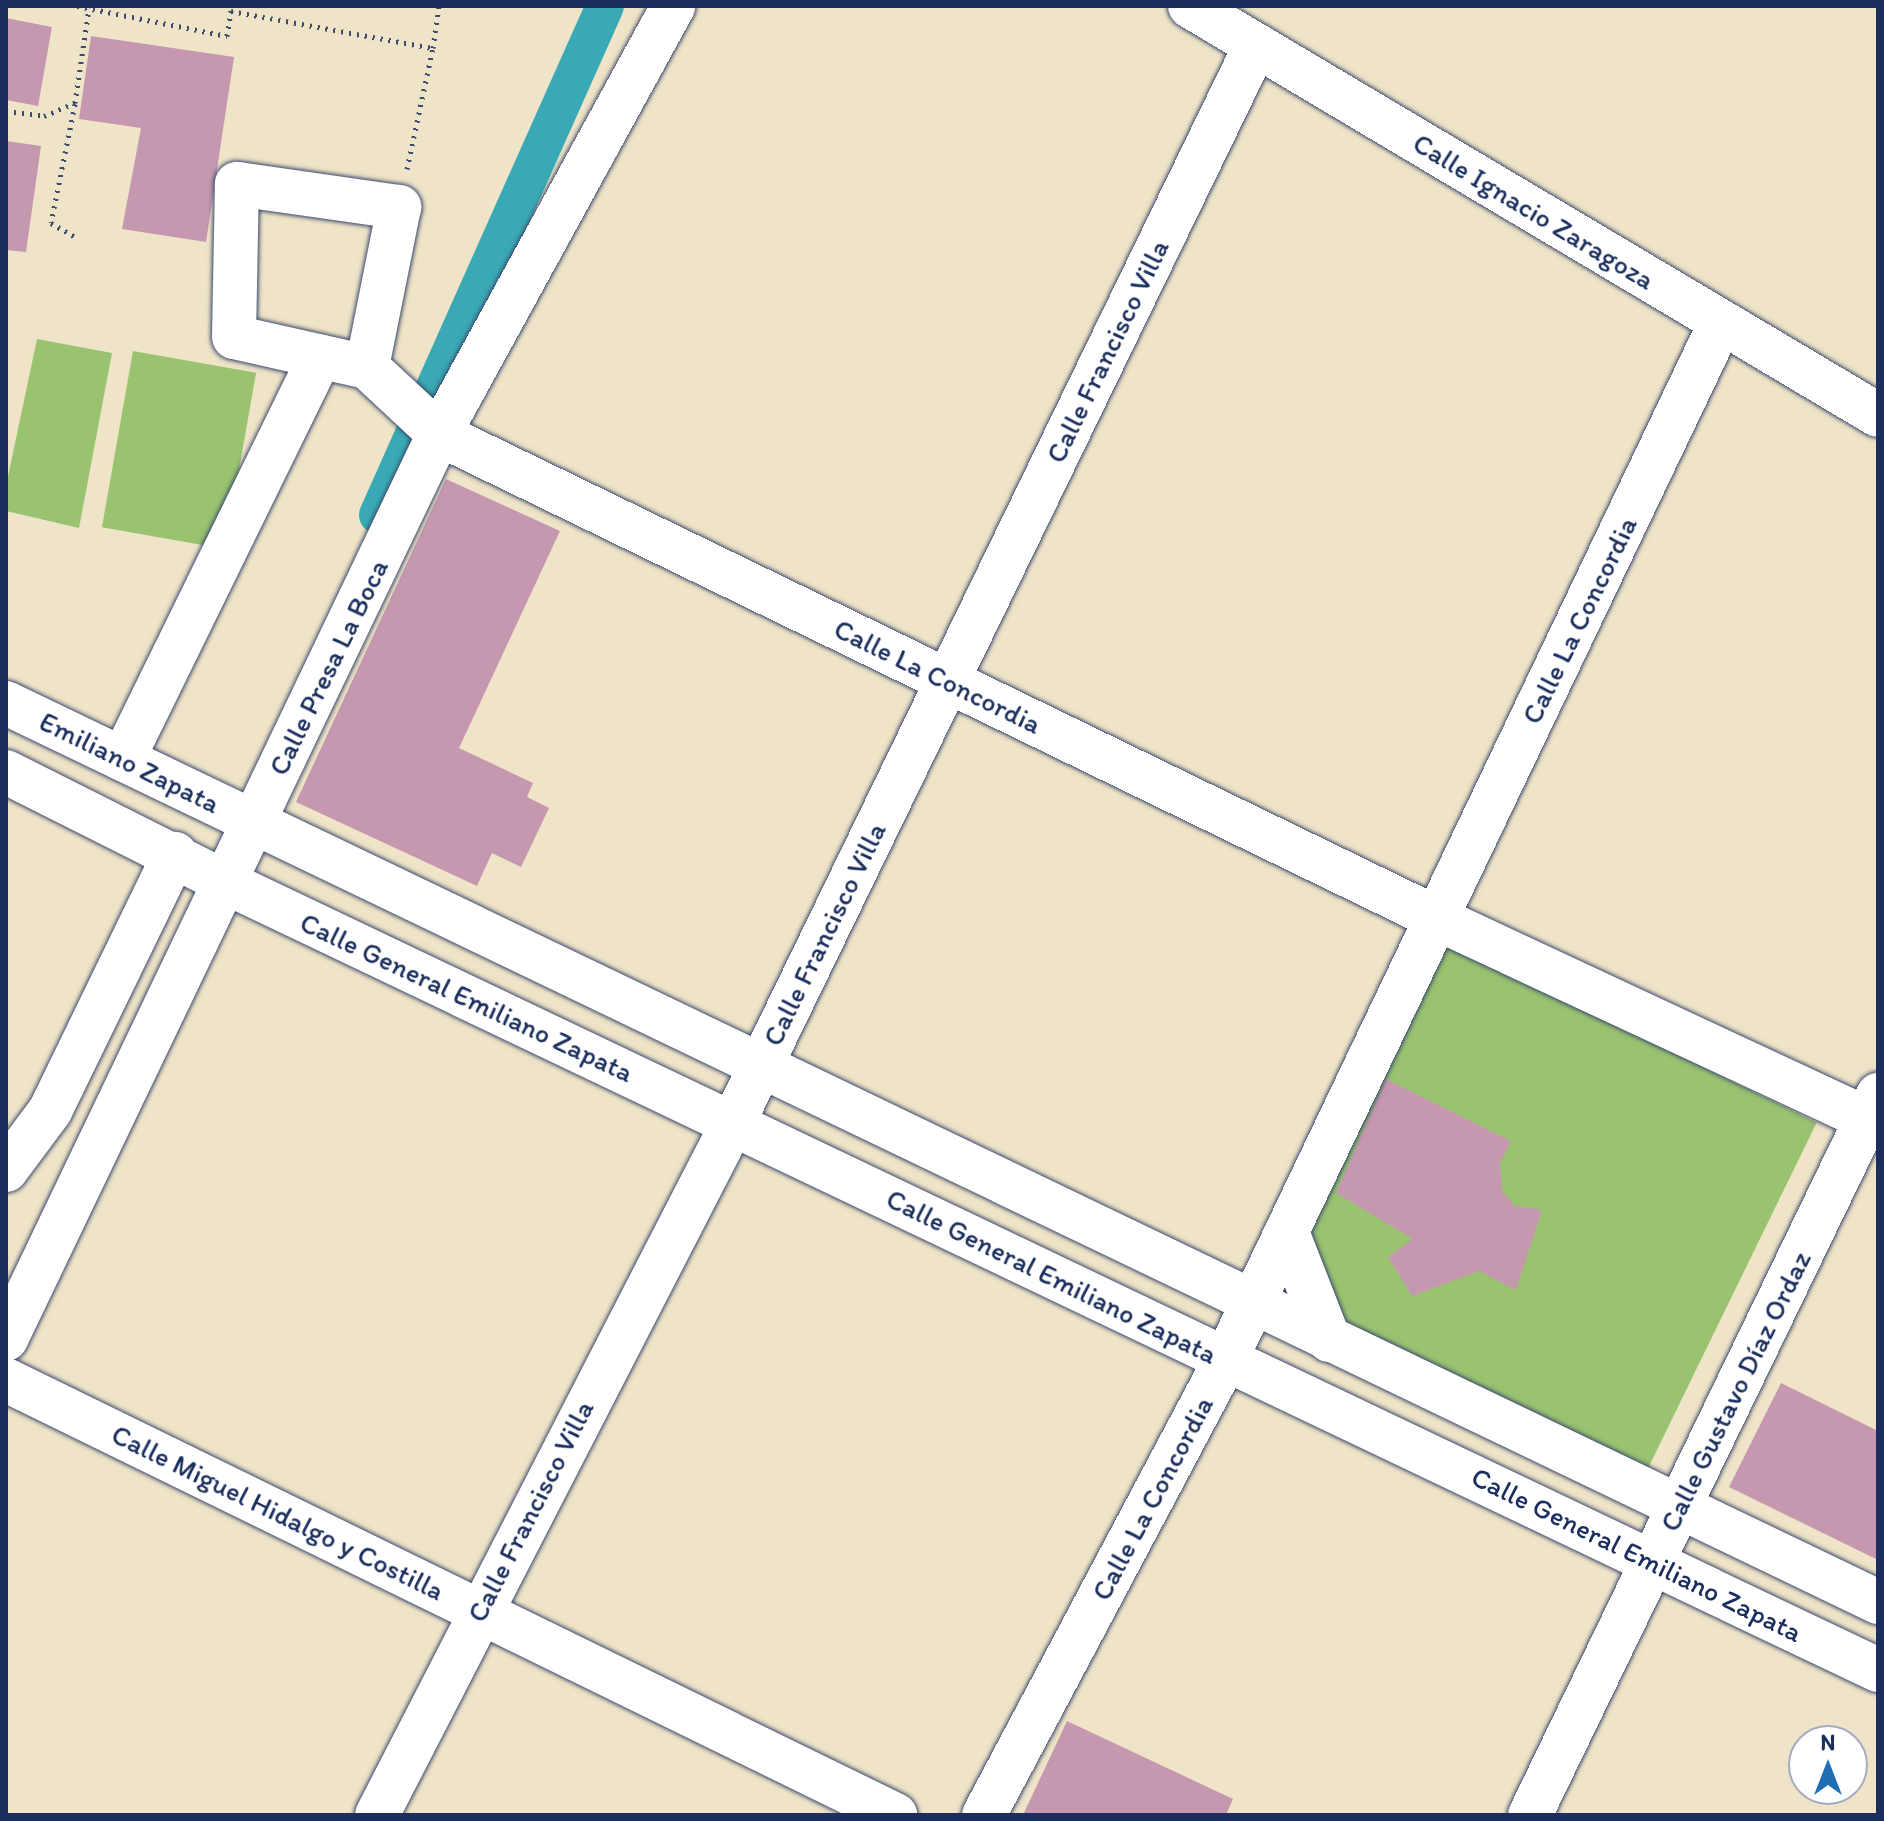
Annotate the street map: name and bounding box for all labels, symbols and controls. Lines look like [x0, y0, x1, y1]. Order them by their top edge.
street label: Calle Ignacio Zaragoza [1408, 126, 1660, 296]
street label: Calle Francisco Villa [1039, 235, 1175, 467]
street label: Calle La Concordia [1514, 511, 1644, 729]
street label: Calle Presa La Boca [261, 554, 395, 780]
street label: Calle La Concordia [829, 611, 1047, 741]
street label: Emiliano Zapata [34, 704, 226, 820]
street label: Calle Francisco Villa [756, 818, 892, 1050]
street label: Calle General Emiliano Zapata [294, 905, 640, 1089]
street label: Calle General Emiliano Zapata [880, 1181, 1224, 1371]
street label: Calle Gustavo Díaz Ordaz [1653, 1246, 1817, 1536]
street label: Calle La Concordia [1084, 1390, 1220, 1606]
street label: Calle Francisco Villa [460, 1396, 600, 1626]
street label: Calle Miguel Hidalgo y Costilla [106, 1417, 450, 1607]
street label: Calle General Emiliano Zapata [1465, 1459, 1809, 1649]
north arrow [1788, 1725, 1868, 1805]
text: N [1821, 1729, 1835, 1756]

